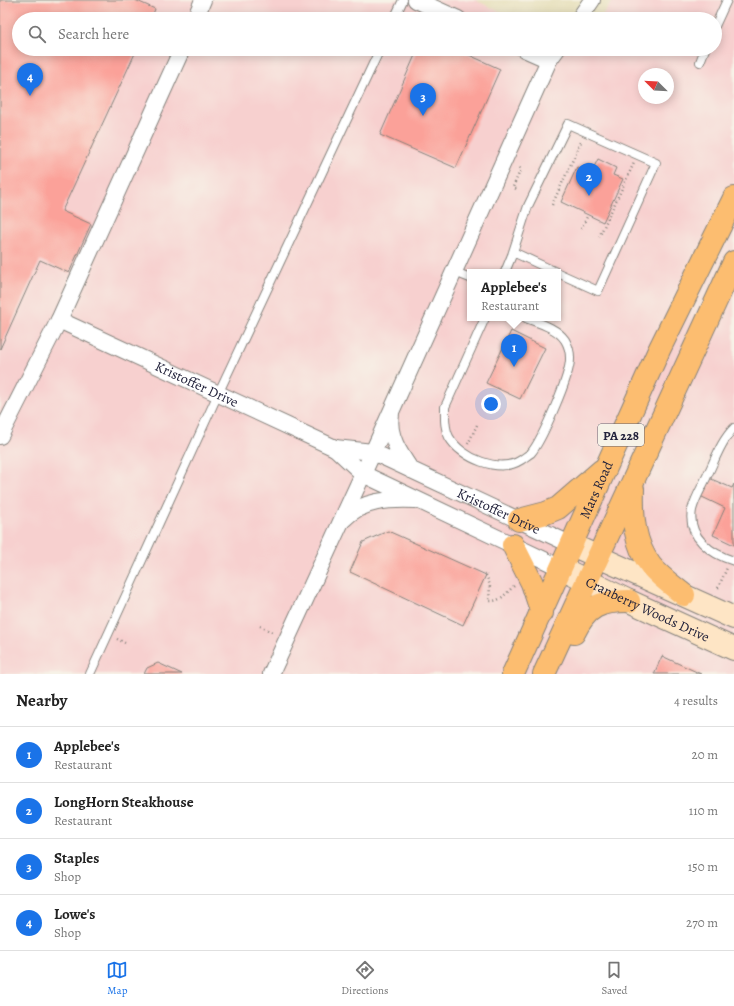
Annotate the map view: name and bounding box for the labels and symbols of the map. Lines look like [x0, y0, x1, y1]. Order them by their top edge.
pin: 4 [17, 63, 43, 96]
north arrow [638, 68, 674, 104]
pin: 3 [410, 83, 436, 116]
pin: 2 [576, 163, 602, 196]
pin: 1 [501, 334, 527, 367]
street label: Kristoffer Drive [152, 357, 241, 412]
your location [481, 394, 501, 414]
road number: PA 228 [598, 424, 644, 446]
street label: Mars Road [575, 458, 618, 522]
street label: Kristoffer Drive [454, 484, 543, 539]
street label: Cranberry Woods Drive [582, 572, 713, 647]

